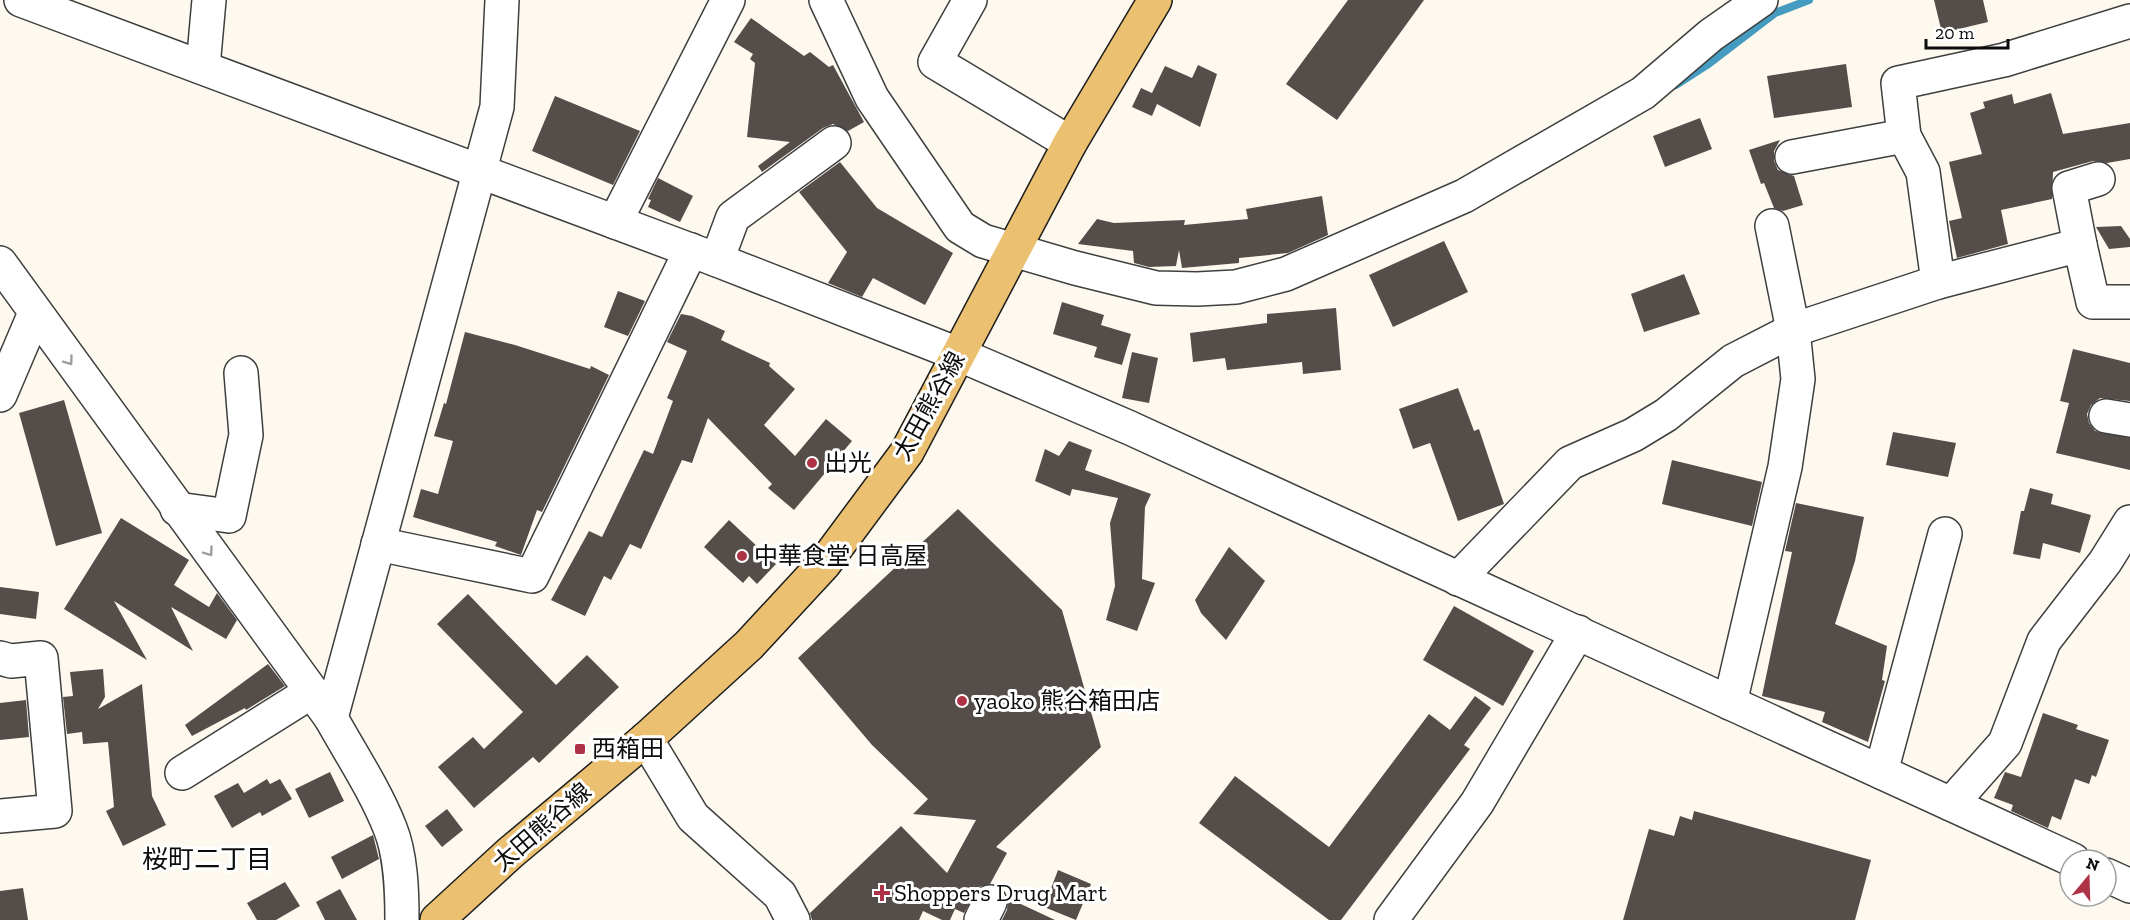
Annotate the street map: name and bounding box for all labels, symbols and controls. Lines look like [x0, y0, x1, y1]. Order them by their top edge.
scale bar [1926, 12, 2008, 50]
text: 20 m [1935, 22, 1975, 44]
street label: 太田熊谷線 [887, 346, 970, 465]
one-way arrow [62, 354, 73, 365]
place label: 出光 [824, 448, 872, 477]
marker: 出光 [805, 456, 819, 470]
place label: 中華食堂 日高屋 [754, 541, 927, 570]
one-way arrow [202, 545, 213, 556]
marker: 中華食堂 日高屋 [735, 549, 749, 563]
place label: yaoko 熊谷箱田店 [974, 686, 1160, 715]
marker: yaoko 熊谷箱田店 [955, 694, 969, 708]
place label: 西箱田 [592, 734, 664, 763]
marker: 西箱田 [573, 742, 587, 756]
street label: 太田熊谷線 [487, 776, 596, 877]
district label: 桜町二丁目 [142, 843, 272, 875]
north arrow [2058, 848, 2118, 908]
text: N [2084, 853, 2102, 875]
place label: Shoppers Drug Mart [894, 878, 1107, 907]
marker: Shoppers Drug Mart [875, 886, 889, 900]

